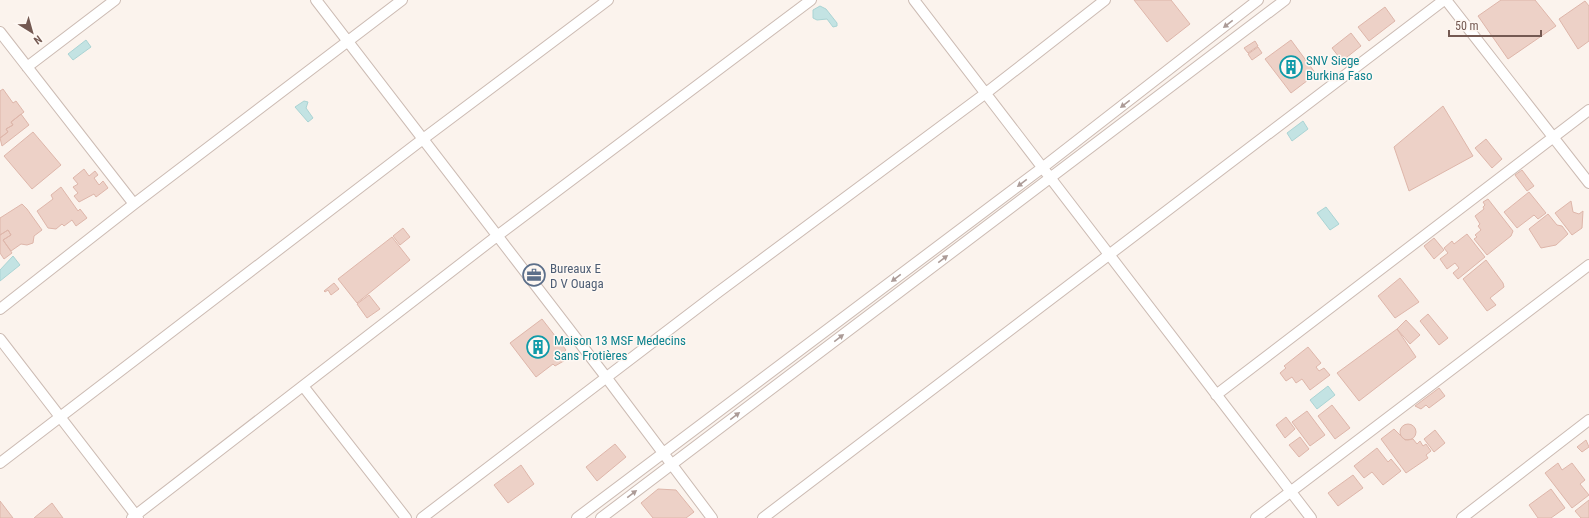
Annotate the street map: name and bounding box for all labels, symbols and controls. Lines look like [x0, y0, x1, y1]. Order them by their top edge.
north arrow [12, 12, 52, 52]
scale bar [1449, 12, 1541, 38]
text: 50 m [1455, 19, 1479, 33]
one-way arrow [1222, 20, 1233, 28]
text: N [31, 32, 44, 47]
place label: SNV Siege Burkina Faso [1306, 53, 1372, 83]
building icon: SNV Siege Burkina Faso [1278, 54, 1304, 80]
one-way arrow [1120, 99, 1131, 108]
one-way arrow [1017, 179, 1028, 187]
one-way arrow [938, 255, 949, 264]
place label: Bureaux E D V Ouaga [550, 261, 604, 291]
office icon: Bureaux E D V Ouaga [521, 262, 547, 288]
one-way arrow [890, 274, 901, 282]
place label: Maison 13 MSF Medecins Sans Frotières [554, 333, 686, 363]
one-way arrow [834, 333, 845, 342]
building icon: Maison 13 MSF Medecins Sans Frotières [525, 334, 551, 360]
one-way arrow [730, 412, 741, 420]
one-way arrow [626, 490, 637, 499]

